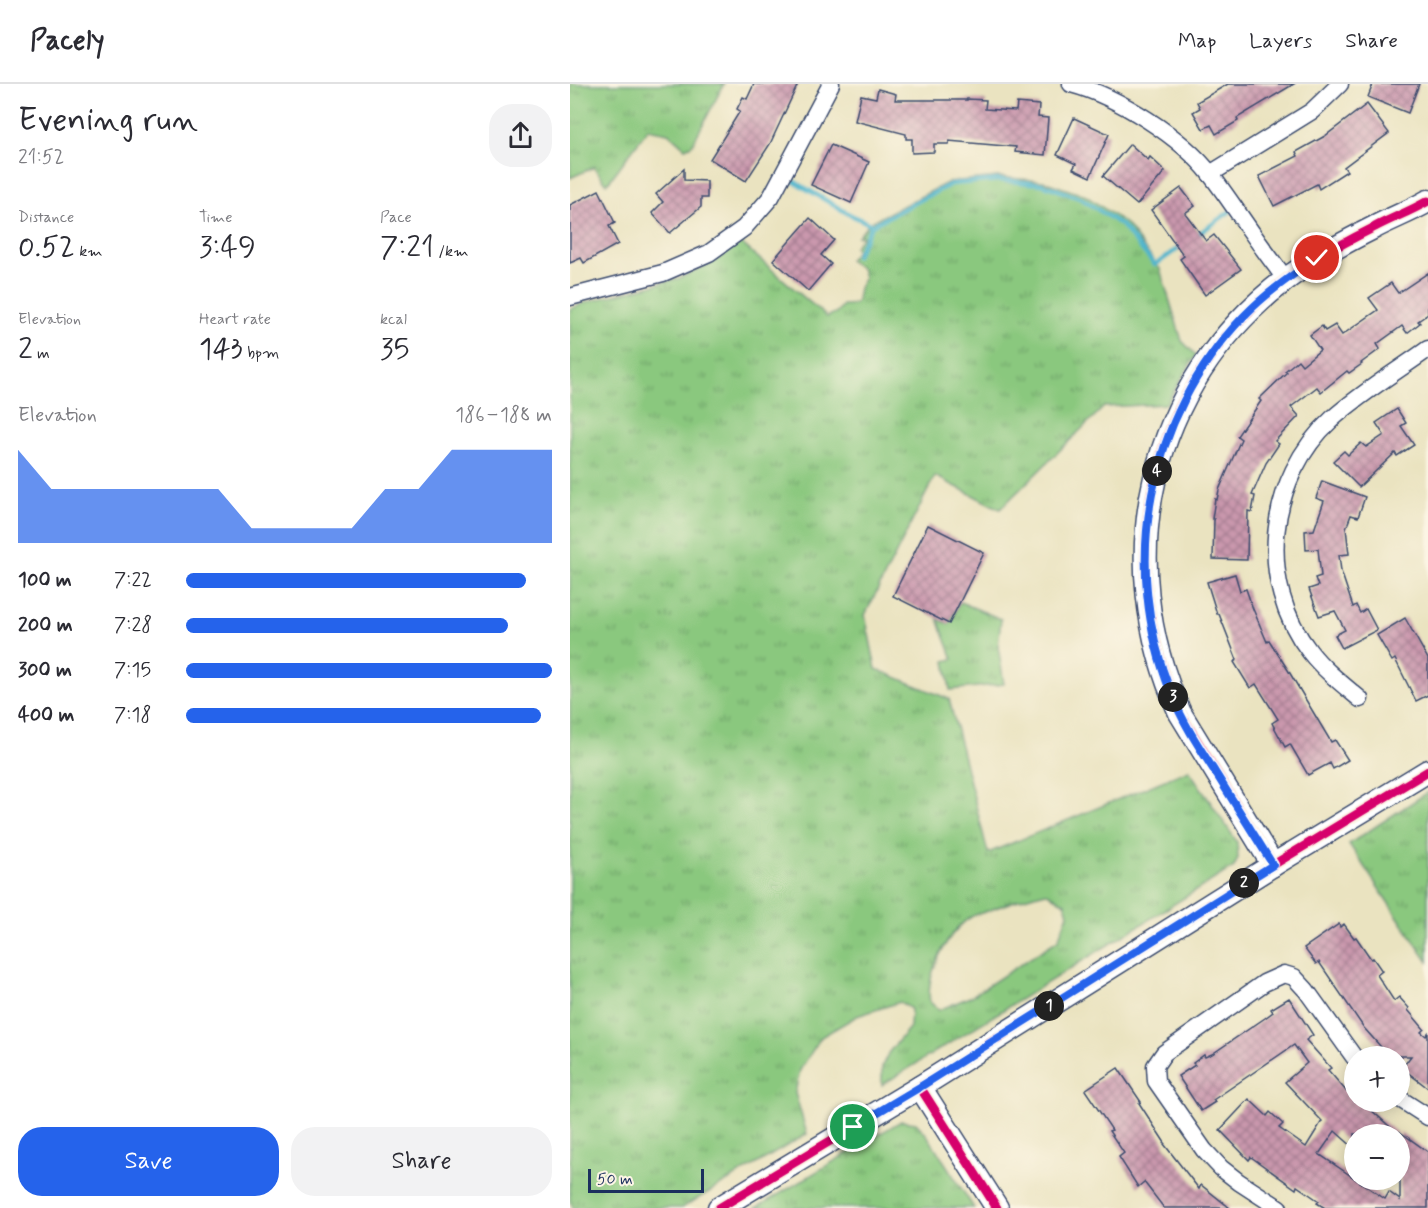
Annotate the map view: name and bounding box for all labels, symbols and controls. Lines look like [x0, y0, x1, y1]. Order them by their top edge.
text: Pacely [30, 23, 105, 60]
text: Map [1178, 27, 1216, 55]
text: Layers [1249, 27, 1312, 55]
text: Share [1345, 27, 1398, 55]
text: Evening run [18, 99, 198, 143]
button: share [489, 104, 552, 167]
text: 21:52 [18, 144, 64, 171]
text: Distance [18, 207, 74, 228]
text: Time [199, 207, 233, 228]
text: Pace [380, 207, 412, 228]
text: 0.52 [18, 228, 75, 267]
text: 3:49 [199, 228, 256, 267]
text: 7:21 [380, 228, 434, 267]
pin [1291, 232, 1342, 283]
text: km [75, 241, 103, 262]
text: /km [434, 241, 468, 262]
icon: check [1300, 241, 1333, 274]
text: Elevation [18, 309, 81, 330]
text: Heart rate [199, 309, 271, 330]
text: kcal [380, 309, 407, 330]
text: 2 [18, 330, 33, 369]
text: 143 [199, 330, 243, 369]
text: 35 [380, 330, 410, 369]
text: m [33, 343, 50, 364]
text: bpm [243, 343, 279, 364]
text: Elevation [18, 402, 97, 429]
text: 186–188 m [455, 402, 552, 429]
pin: 4 [1142, 456, 1172, 486]
text: 4 [1152, 460, 1162, 481]
text: 100 m [18, 567, 72, 594]
text: 7:22 [114, 567, 152, 594]
text: 200 m [18, 612, 73, 639]
text: 7:28 [114, 612, 152, 639]
text: 300 m [18, 657, 72, 684]
text: 7:15 [114, 657, 151, 684]
pin: 3 [1158, 682, 1188, 712]
text: 3 [1169, 686, 1177, 707]
text: 400 m [18, 702, 74, 729]
text: 7:18 [114, 702, 151, 729]
pin: 2 [1229, 868, 1259, 898]
text: 2 [1240, 872, 1248, 893]
pin: 1 [1034, 991, 1064, 1021]
text: 1 [1045, 995, 1053, 1016]
map controls [1344, 1046, 1410, 1190]
button: + [1344, 1046, 1410, 1112]
pin [827, 1101, 878, 1152]
icon: arrive [836, 1110, 869, 1143]
button: − [1344, 1124, 1410, 1190]
button: Save [18, 1127, 279, 1196]
button: Share [291, 1127, 552, 1196]
scale bar [588, 1166, 704, 1194]
text: 50 m [597, 1169, 633, 1190]

